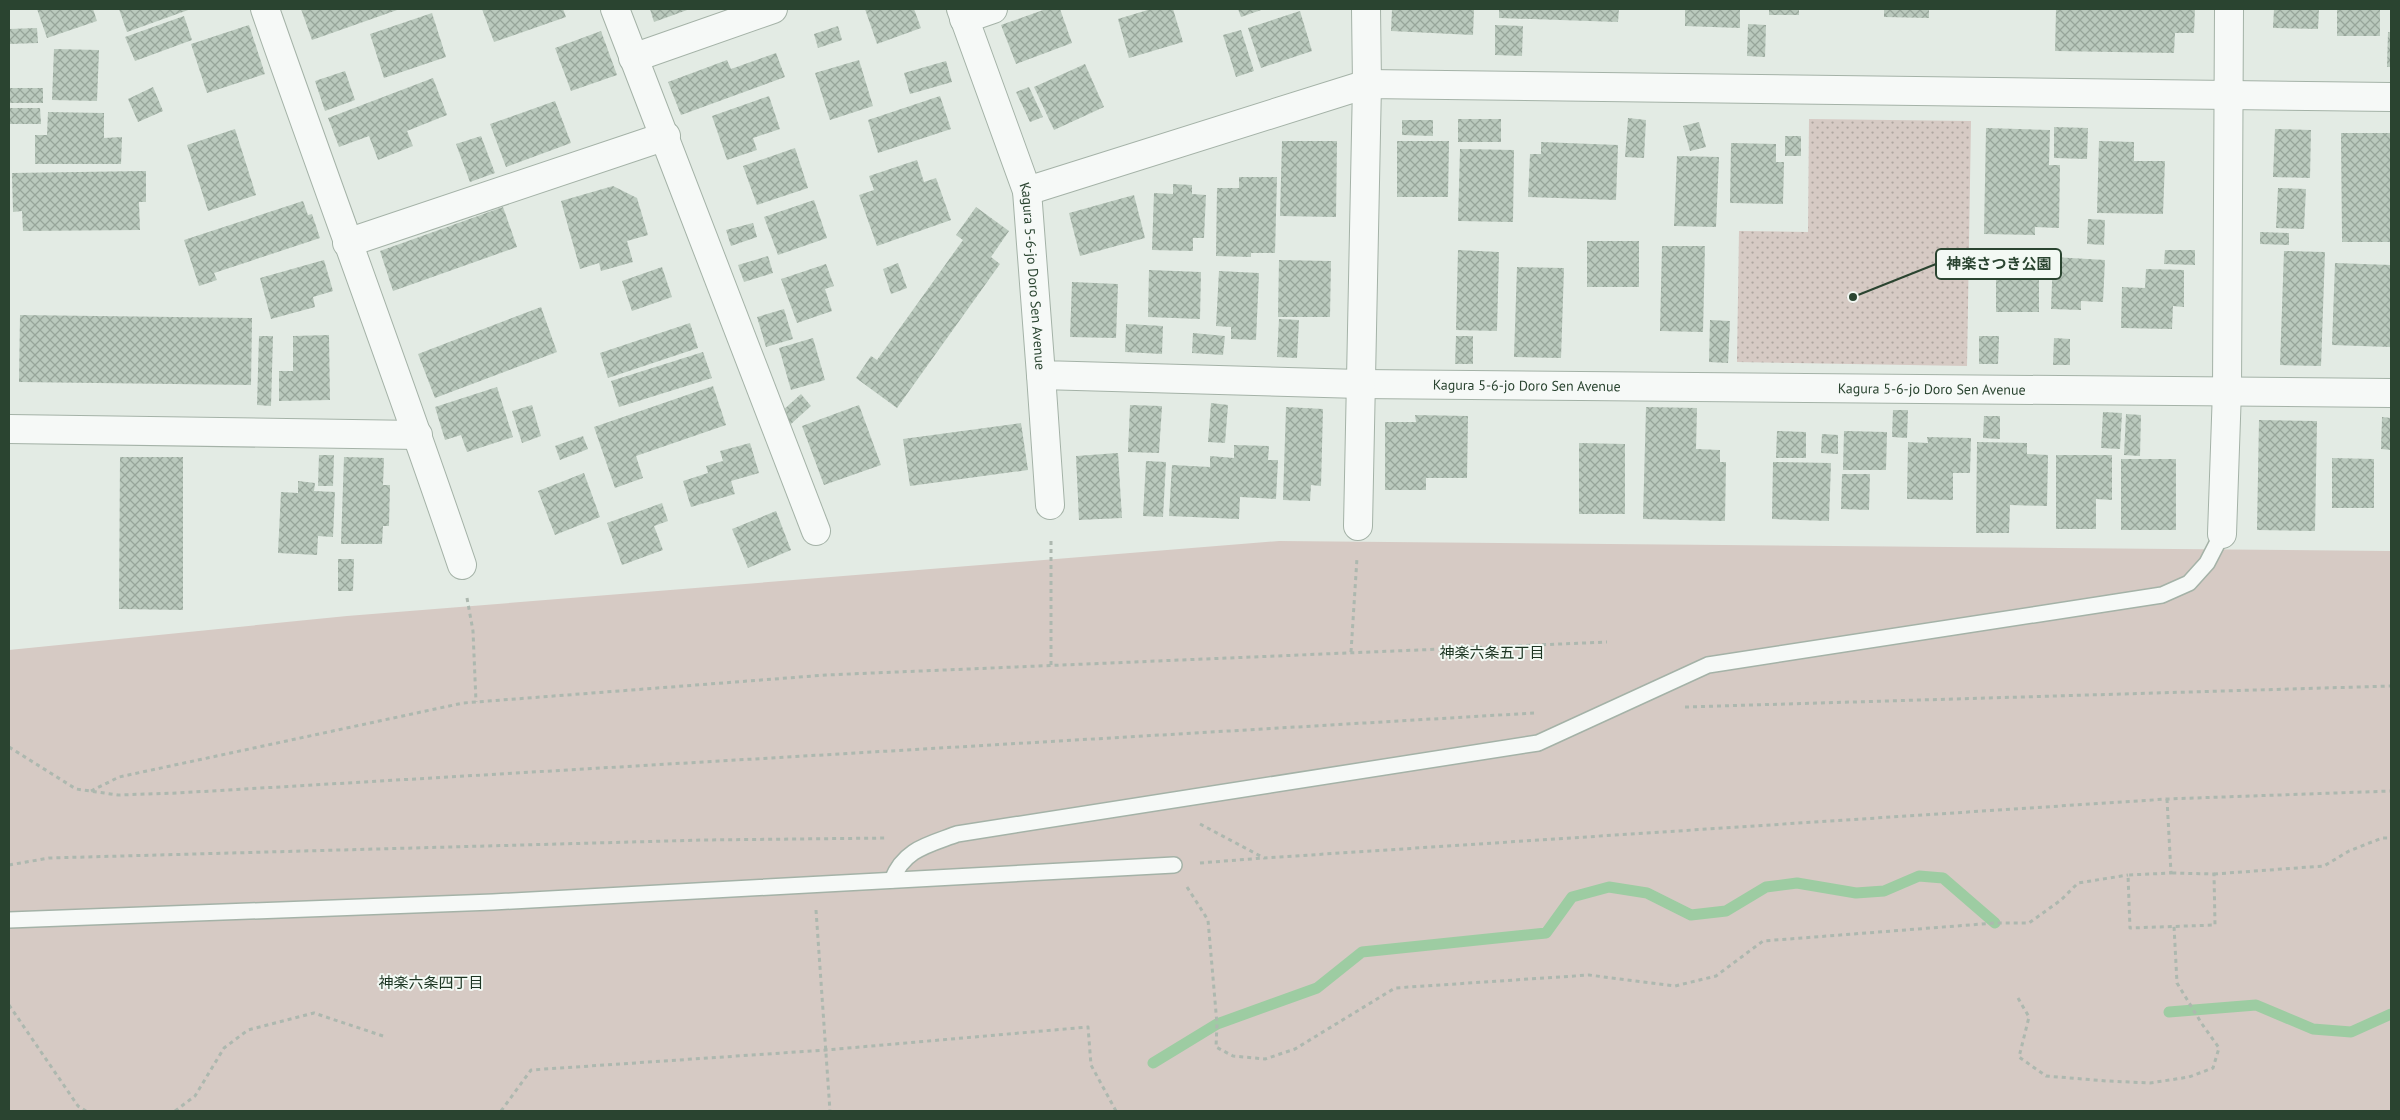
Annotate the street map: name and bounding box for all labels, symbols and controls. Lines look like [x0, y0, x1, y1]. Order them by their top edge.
street label: Kagura 5-6-jo Doro Sen Avenue [1016, 180, 1050, 371]
callout: 神楽さつき公園 [1936, 249, 2061, 279]
text: 神楽さつき公園 [1945, 254, 2052, 273]
street label: Kagura 5-6-jo Doro Sen Avenue [1433, 376, 1621, 395]
street label: Kagura 5-6-jo Doro Sen Avenue [1838, 379, 2026, 399]
district label: 神楽六条五丁目 [1439, 643, 1545, 662]
district label: 神楽六条四丁目 [378, 973, 484, 992]

